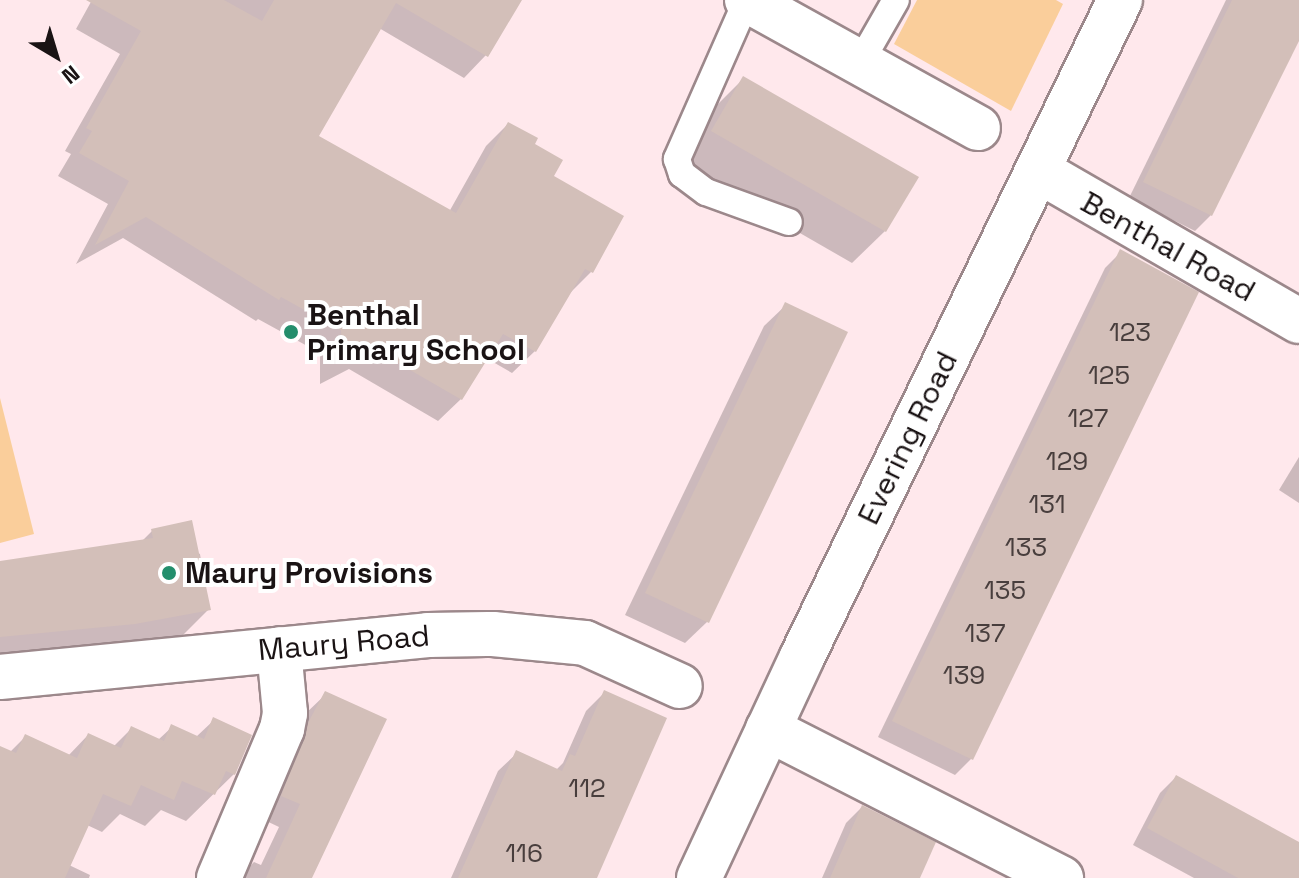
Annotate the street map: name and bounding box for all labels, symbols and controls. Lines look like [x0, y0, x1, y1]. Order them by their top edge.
north arrow [16, 16, 96, 96]
text: N [56, 59, 85, 90]
street label: Benthal Road [1075, 184, 1261, 310]
place label: Benthal Primary School [307, 297, 525, 368]
house number: 123 [1109, 317, 1151, 349]
marker: Benthal Primary School [282, 323, 300, 341]
street label: Evering Road [851, 346, 965, 530]
house number: 125 [1088, 360, 1130, 392]
house number: 127 [1067, 403, 1109, 435]
house number: 129 [1046, 446, 1088, 478]
house number: 131 [1028, 489, 1066, 521]
house number: 133 [1005, 532, 1047, 564]
place label: Maury Provisions [185, 555, 433, 591]
marker: Maury Provisions [160, 564, 178, 582]
house number: 135 [984, 575, 1026, 607]
street label: Maury Road [257, 618, 431, 668]
house number: 137 [964, 618, 1006, 650]
house number: 139 [943, 660, 985, 692]
house number: 112 [568, 773, 606, 805]
house number: 116 [505, 838, 543, 870]

